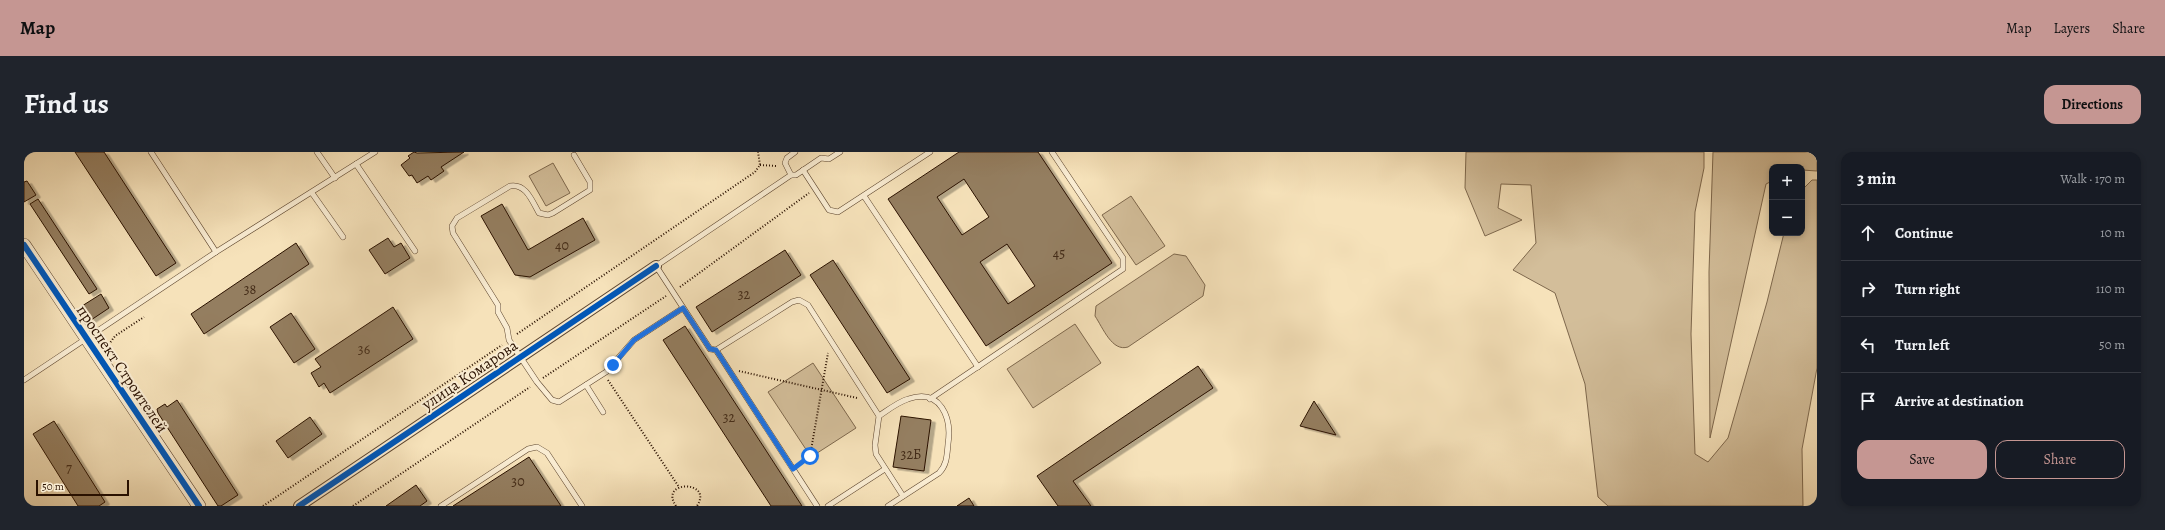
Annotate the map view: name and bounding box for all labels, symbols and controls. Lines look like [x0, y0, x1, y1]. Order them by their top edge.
text: Map [20, 15, 55, 41]
text: Map [2006, 19, 2032, 38]
text: Layers [2054, 19, 2090, 38]
text: Share [2112, 19, 2145, 38]
text: Find us [24, 85, 109, 123]
button: Directions [2044, 85, 2141, 124]
map controls [1769, 164, 1805, 236]
button: + [1769, 164, 1805, 200]
text: 3 min [1857, 167, 1896, 190]
text: Walk · 170 m [2060, 170, 2125, 187]
button: − [1769, 200, 1805, 236]
icon: ahead [1857, 222, 1879, 244]
text: Continue [1895, 223, 1953, 243]
text: 10 m [2100, 224, 2125, 241]
house number: 40 [555, 236, 569, 255]
house number: 45 [1053, 244, 1065, 263]
icon: right [1857, 278, 1879, 300]
text: Turn right [1895, 279, 1960, 299]
house number: 38 [244, 280, 257, 299]
text: 110 m [2096, 280, 2125, 297]
house number: 32 [738, 285, 751, 304]
street label: проспект Строителей [71, 301, 173, 437]
street label: улица Комарова [417, 334, 523, 416]
icon: left [1857, 334, 1879, 356]
text: Turn left [1895, 335, 1950, 355]
text: 50 m [2099, 336, 2125, 353]
house number: 36 [358, 340, 370, 359]
route end [604, 356, 622, 374]
icon: arrive [1857, 390, 1879, 412]
text: Arrive at destination [1895, 391, 2024, 411]
house number: 32 [723, 408, 736, 427]
button: Save [1857, 440, 1987, 479]
button: Share [1995, 440, 2125, 479]
house number: 32Б [901, 445, 921, 464]
route start [801, 447, 819, 465]
house number: 7 [66, 459, 72, 478]
house number: 30 [511, 472, 525, 491]
scale bar [36, 478, 129, 497]
text: 50 m [42, 479, 64, 494]

